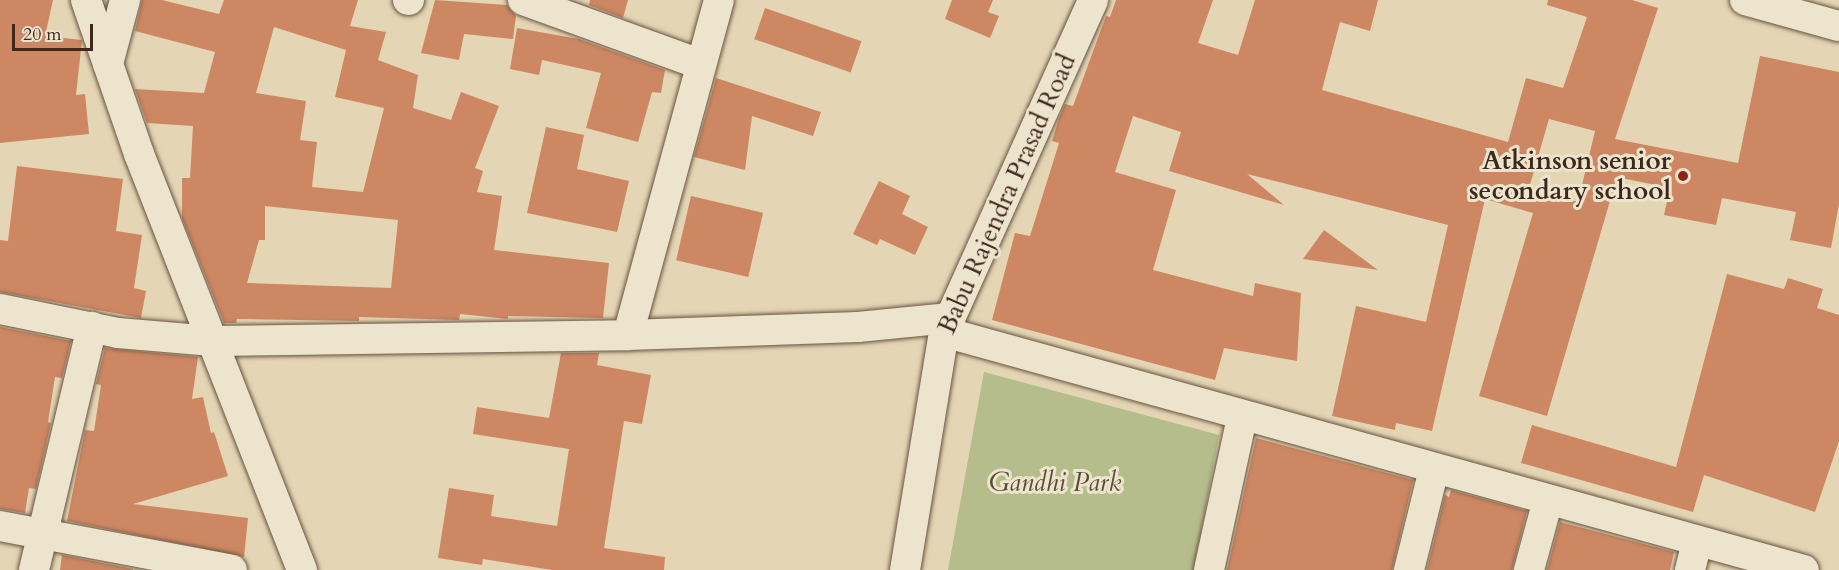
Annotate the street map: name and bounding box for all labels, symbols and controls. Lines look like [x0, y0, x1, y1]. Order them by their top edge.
scale bar [15, 12, 96, 50]
text: 20 m [23, 22, 62, 47]
street label: Babu Rajendra Prasad Road [931, 49, 1083, 339]
place label: Atkinson senior secondary school [1469, 145, 1671, 206]
marker: Atkinson senior secondary school [1676, 169, 1690, 183]
park label: Gandhi Park [989, 467, 1121, 499]

